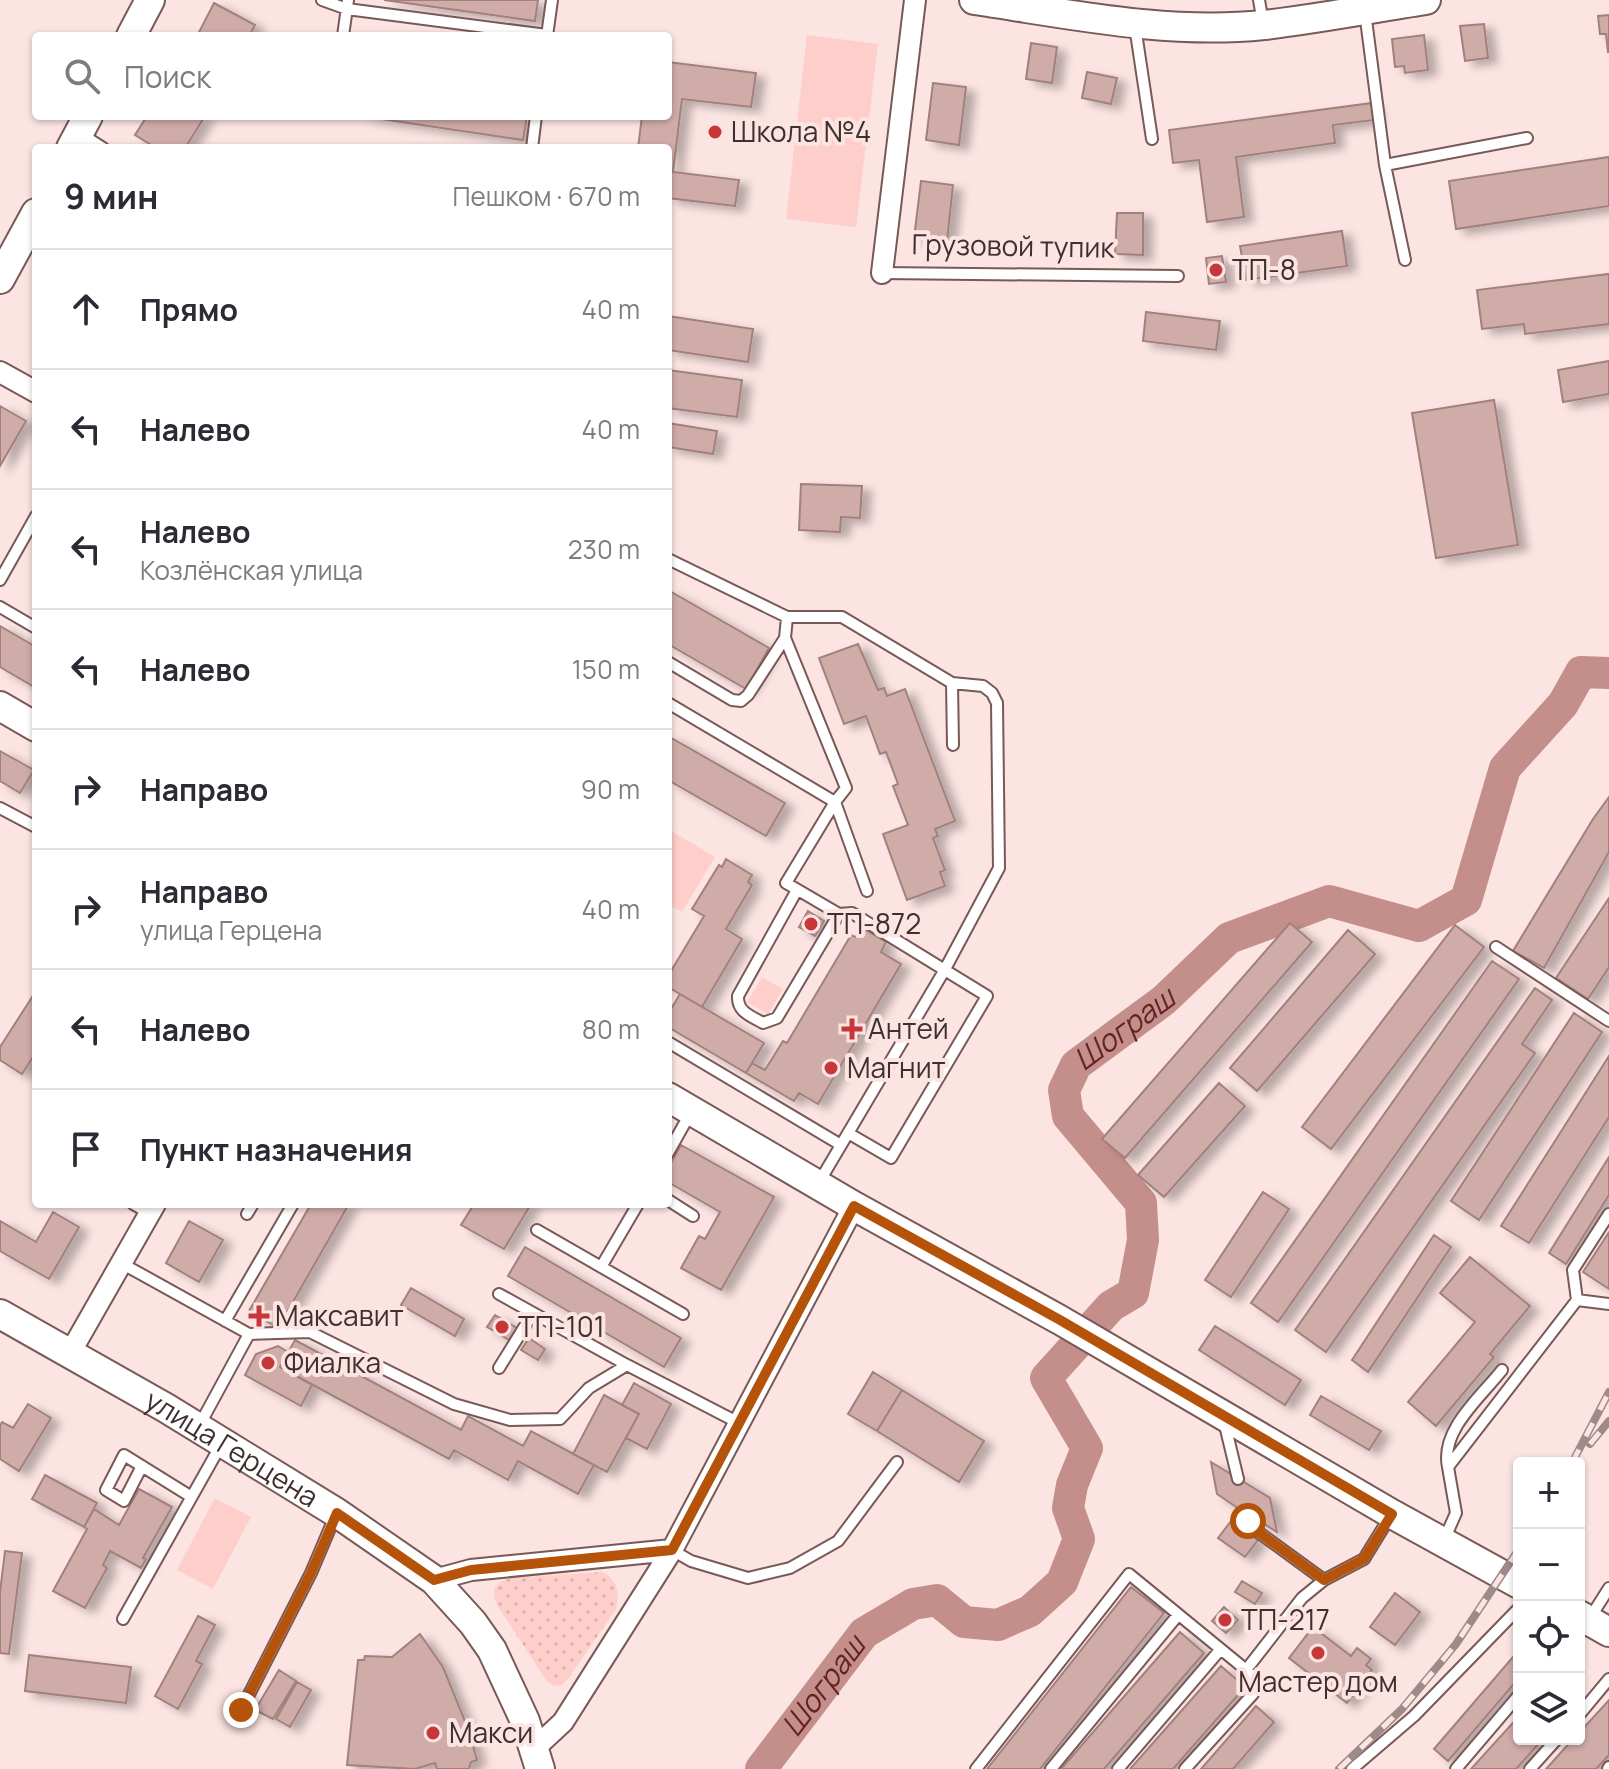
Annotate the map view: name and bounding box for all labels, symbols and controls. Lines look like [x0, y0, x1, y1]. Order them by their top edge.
search box [32, 32, 672, 120]
icon: search [60, 54, 104, 98]
text: Поиск [124, 56, 211, 97]
place label: Школа №4 [731, 112, 871, 150]
marker: Школа №4 [706, 123, 724, 141]
text: 9 мин [64, 173, 158, 219]
text: Пешком · 670 m [453, 178, 640, 214]
street label: Грузовой тупик [911, 224, 1116, 266]
place label: ТП-8 [1232, 250, 1296, 288]
marker: ТП-8 [1207, 261, 1225, 279]
icon: ahead [64, 287, 108, 331]
text: Прямо [140, 289, 238, 330]
text: 40 m [582, 291, 640, 327]
icon: left [64, 407, 108, 451]
text: Налево [140, 409, 250, 450]
text: 40 m [582, 411, 640, 447]
text: Налево [140, 511, 250, 552]
icon: left [64, 527, 108, 571]
text: 230 m [568, 531, 640, 567]
text: Козлёнская улица [140, 552, 363, 588]
icon: left [64, 647, 108, 691]
text: Налево [140, 649, 250, 690]
text: 150 m [572, 651, 640, 687]
icon: right [64, 767, 108, 811]
text: Направо [140, 769, 268, 810]
text: 90 m [581, 771, 640, 807]
text: Направо [140, 871, 268, 912]
icon: right [64, 887, 108, 931]
text: 40 m [582, 891, 640, 927]
place label: ТП-872 [827, 904, 921, 942]
text: улица Герцена [140, 912, 322, 948]
marker: ТП-872 [802, 915, 820, 933]
water label: Шограш [1065, 976, 1184, 1079]
icon: left [64, 1007, 108, 1051]
text: Налево [140, 1009, 250, 1050]
place label: Антей [868, 1009, 949, 1047]
text: 80 m [582, 1011, 640, 1047]
marker: Антей [843, 1020, 861, 1038]
place label: Магнит [847, 1048, 946, 1086]
marker: Магнит [822, 1059, 840, 1077]
icon: arrive [64, 1127, 108, 1171]
text: Пункт назначения [140, 1129, 413, 1170]
place label: Максавит [275, 1296, 404, 1334]
marker: Максавит [250, 1307, 268, 1325]
place label: ТП-101 [518, 1307, 605, 1345]
marker: ТП-101 [493, 1318, 511, 1336]
place label: Фиалка [284, 1343, 381, 1381]
marker: Фиалка [259, 1354, 277, 1372]
street label: улица Герцена [139, 1380, 326, 1515]
map controls [1513, 1457, 1585, 1745]
button: + [1513, 1457, 1585, 1529]
route start [1230, 1503, 1266, 1539]
button: − [1513, 1529, 1585, 1601]
place label: ТП-217 [1241, 1600, 1330, 1638]
button: locate [1513, 1601, 1585, 1673]
marker: ТП-217 [1216, 1611, 1234, 1629]
water label: Шограш [771, 1625, 875, 1744]
marker: Мастер дом [1309, 1644, 1327, 1662]
place label: Мастер дом [1238, 1662, 1398, 1700]
button: layers [1513, 1673, 1585, 1745]
route end [223, 1692, 259, 1728]
place label: Макси [449, 1713, 533, 1751]
marker: Макси [424, 1724, 442, 1742]

